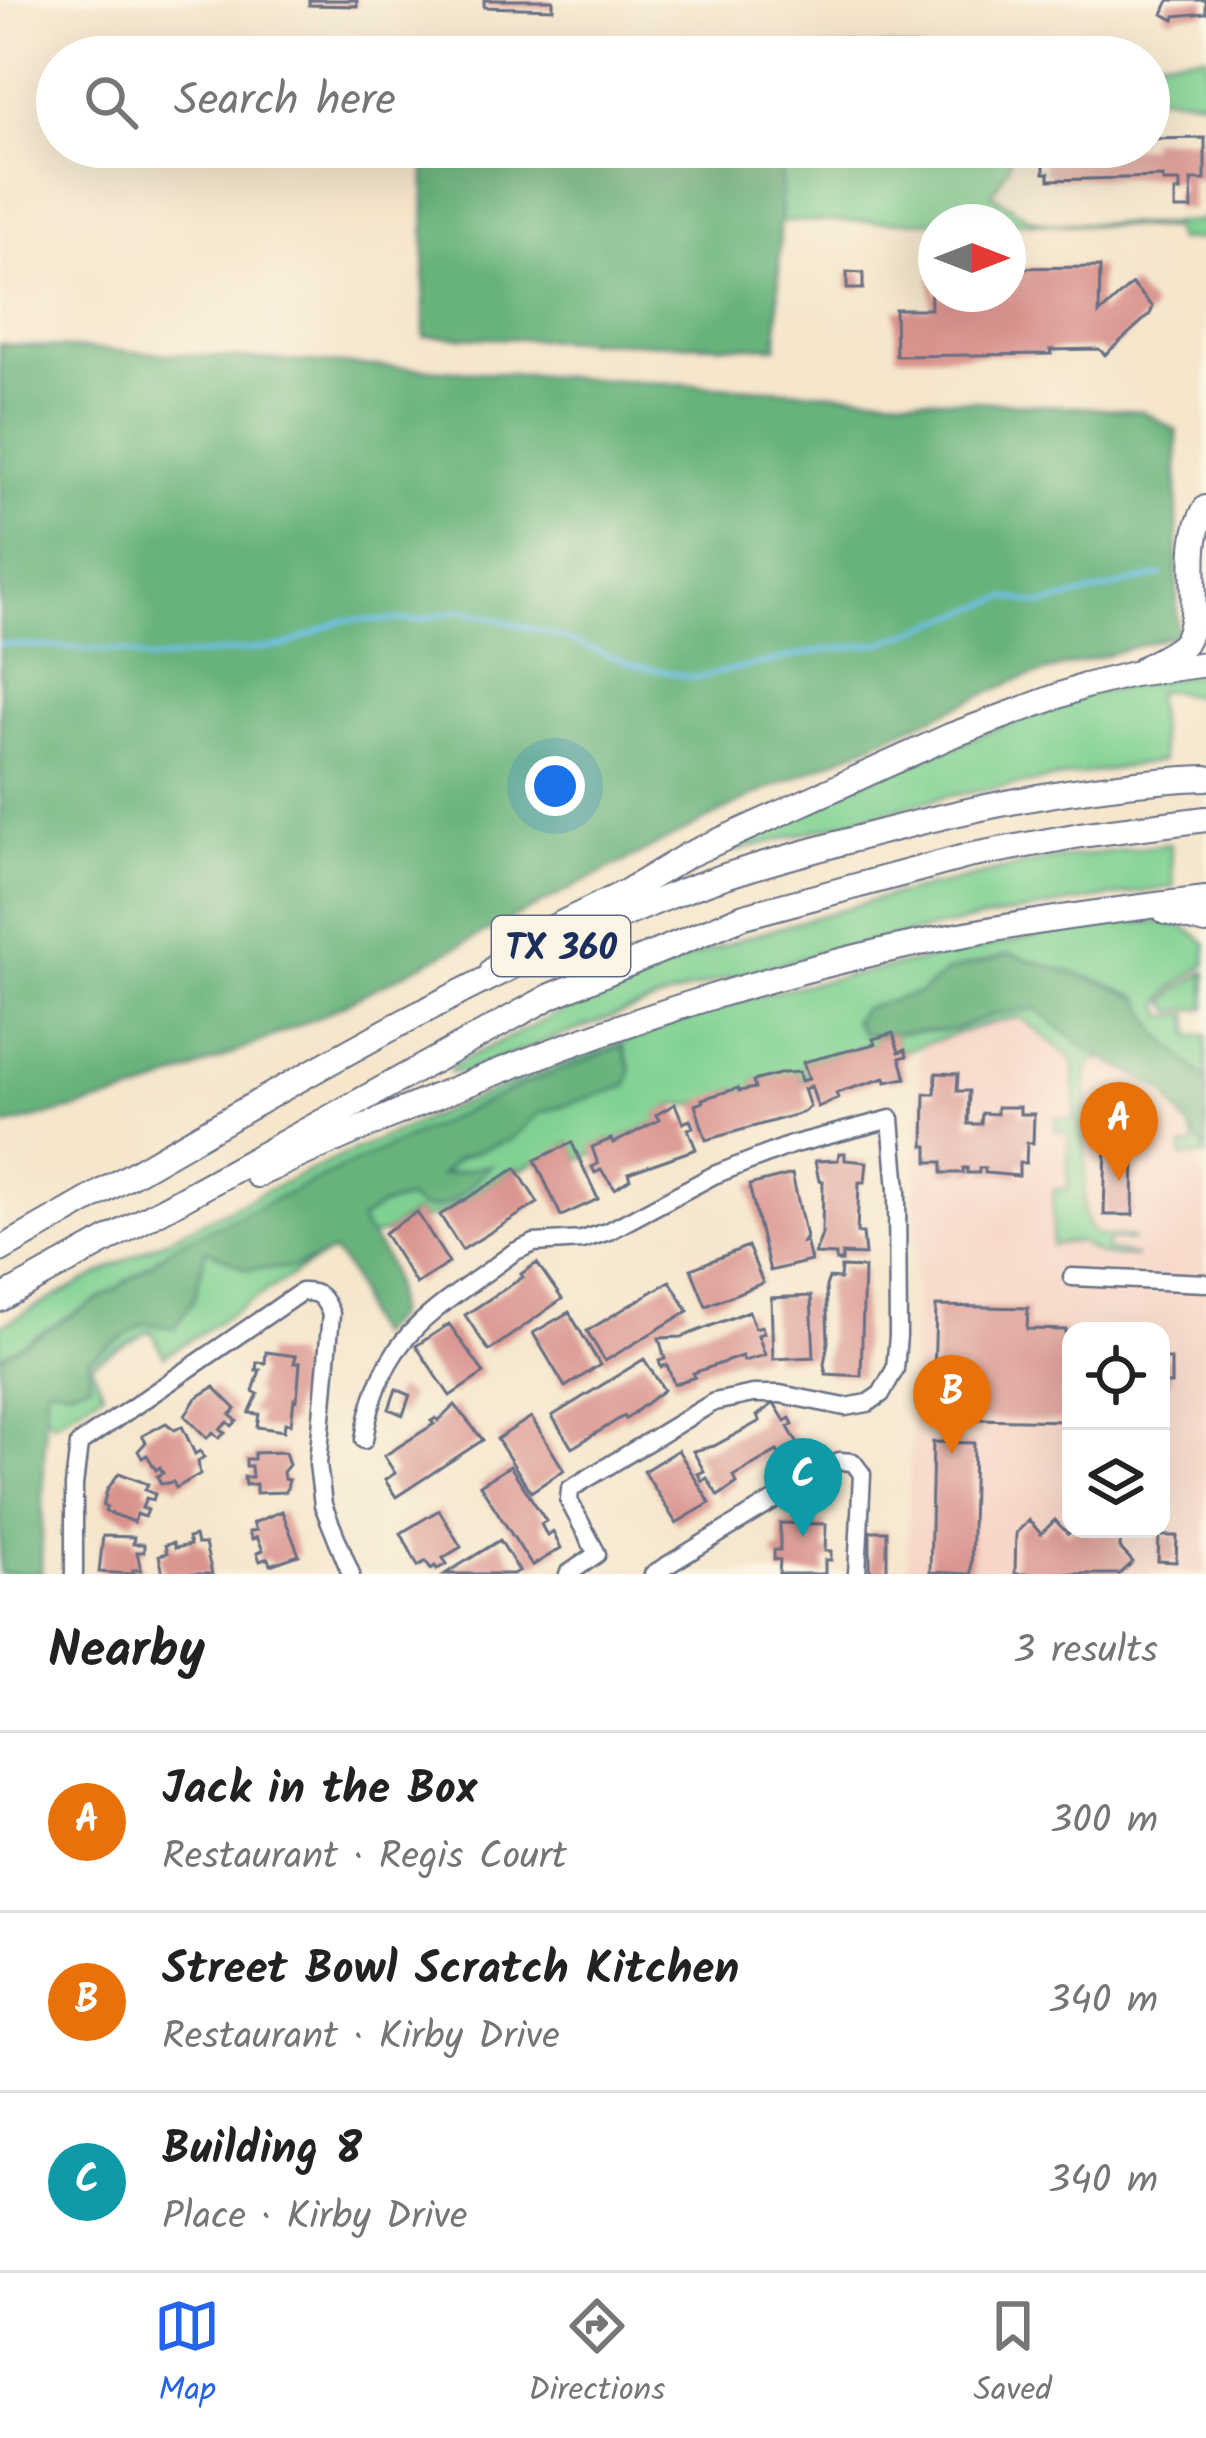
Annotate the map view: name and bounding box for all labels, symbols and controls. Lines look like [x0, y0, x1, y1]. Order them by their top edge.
search box [36, 36, 1170, 168]
text: Search here [174, 66, 396, 138]
icon: search [78, 69, 144, 135]
north arrow [918, 204, 1026, 312]
your location [525, 756, 585, 816]
road number: TX 360 [492, 916, 630, 976]
pin: A [1080, 1082, 1158, 1181]
map controls [1062, 1322, 1170, 1538]
button: locate [1062, 1322, 1170, 1430]
pin: B [913, 1355, 991, 1454]
button: layers [1062, 1430, 1170, 1538]
pin: C [764, 1438, 842, 1537]
text: Nearby [48, 1612, 205, 1693]
text: 3 results [1013, 1621, 1158, 1683]
text: Jack in the Box [162, 1755, 477, 1827]
text: A [75, 1791, 99, 1853]
text: 300 m [1050, 1791, 1158, 1853]
text: Restaurant · Regis Court [162, 1827, 567, 1889]
text: Street Bowl Scratch Kitchen [162, 1935, 739, 2007]
text: B [75, 1971, 99, 2033]
text: 340 m [1048, 1971, 1158, 2033]
text: Restaurant · Kirby Drive [162, 2007, 560, 2069]
text: Building 8 [162, 2115, 362, 2187]
text: C [75, 2151, 99, 2213]
text: 340 m [1048, 2151, 1158, 2213]
text: Place · Kirby Drive [162, 2187, 467, 2249]
tab: Map [154, 2293, 220, 2418]
tab: Directions [528, 2293, 665, 2418]
tab: Saved [974, 2293, 1052, 2418]

